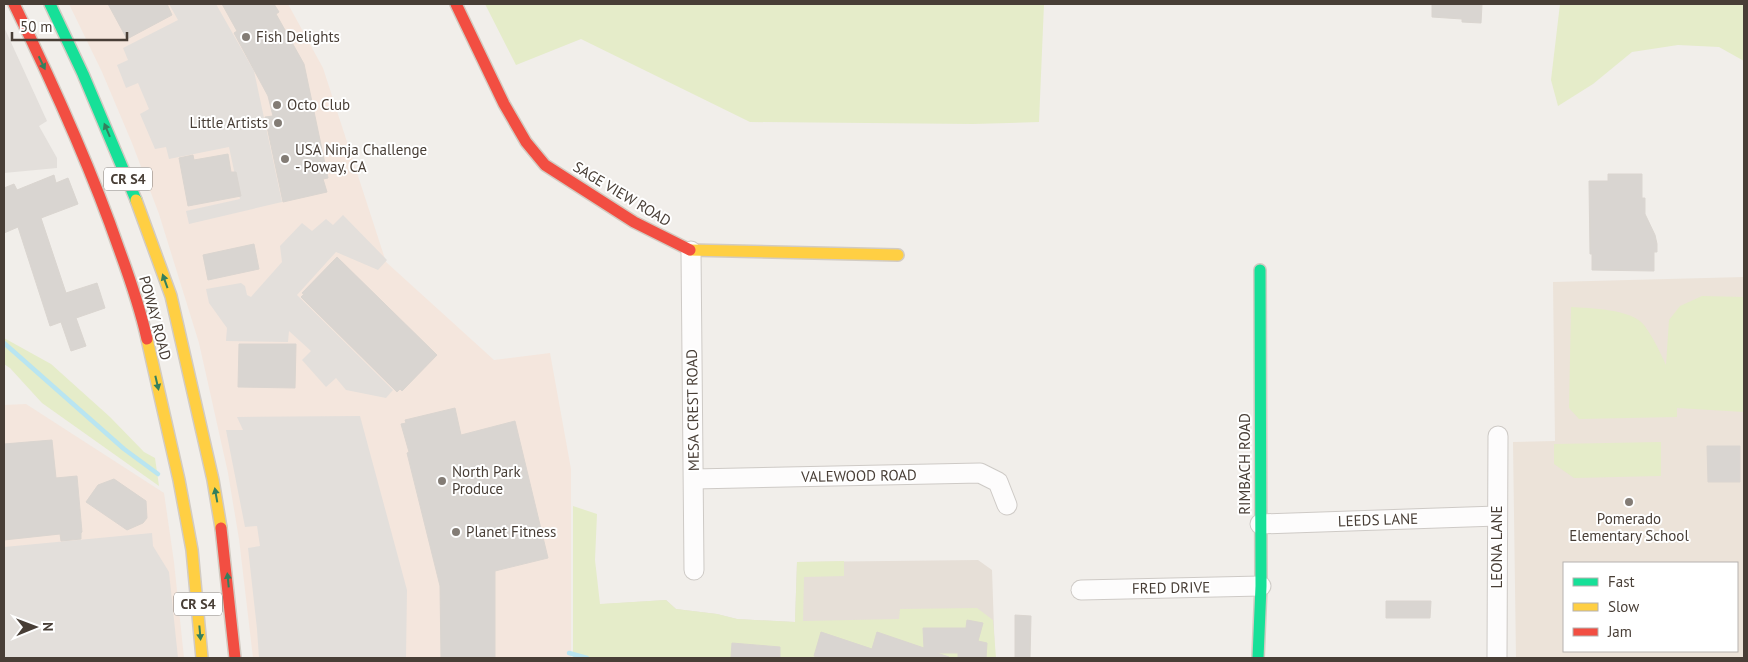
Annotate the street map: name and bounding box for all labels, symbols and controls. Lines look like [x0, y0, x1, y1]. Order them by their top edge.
scale bar [12, 10, 128, 42]
text: 50 m [20, 17, 53, 36]
place label: Fish Delights [256, 27, 340, 46]
marker: Fish Delights [240, 31, 252, 43]
one-way arrow [39, 56, 47, 70]
place label: Octo Club [287, 95, 350, 114]
marker: Octo Club [271, 99, 283, 111]
place label: Little Artists [189, 113, 268, 132]
marker: Little Artists [272, 117, 284, 129]
one-way arrow [102, 123, 110, 137]
place label: USA Ninja Challenge - Poway, CA [295, 140, 427, 176]
marker: USA Ninja Challenge - Poway, CA [279, 153, 291, 165]
street label: SAGE VIEW ROAD [570, 157, 675, 230]
road number: CR S4 [104, 168, 152, 190]
one-way arrow [161, 273, 169, 288]
street label: POWAY ROAD [135, 274, 176, 362]
street label: MESA CREST ROAD [682, 349, 703, 471]
one-way arrow [153, 376, 161, 391]
street label: RIMBACH ROAD [1235, 413, 1254, 515]
place label: North Park Produce [452, 462, 521, 498]
street label: VALEWOOD ROAD [800, 465, 917, 486]
marker: North Park Produce [436, 475, 448, 487]
one-way arrow [211, 486, 219, 502]
marker: Pomerado Elementary School [1623, 496, 1635, 508]
street label: LEONA LANE [1487, 505, 1506, 589]
street label: LEEDS LANE [1337, 509, 1418, 530]
place label: Pomerado Elementary School [1569, 509, 1689, 545]
place label: Planet Fitness [466, 522, 556, 541]
marker: Planet Fitness [450, 526, 462, 538]
legend [1563, 562, 1738, 652]
one-way arrow [224, 572, 232, 588]
text: Fast [1608, 572, 1635, 591]
street label: FRED DRIVE [1132, 577, 1210, 598]
road number: CR S4 [174, 592, 222, 616]
text: Slow [1608, 597, 1639, 616]
north arrow [10, 602, 60, 652]
text: N [39, 622, 57, 632]
text: Jam [1607, 622, 1632, 641]
one-way arrow [196, 625, 204, 641]

